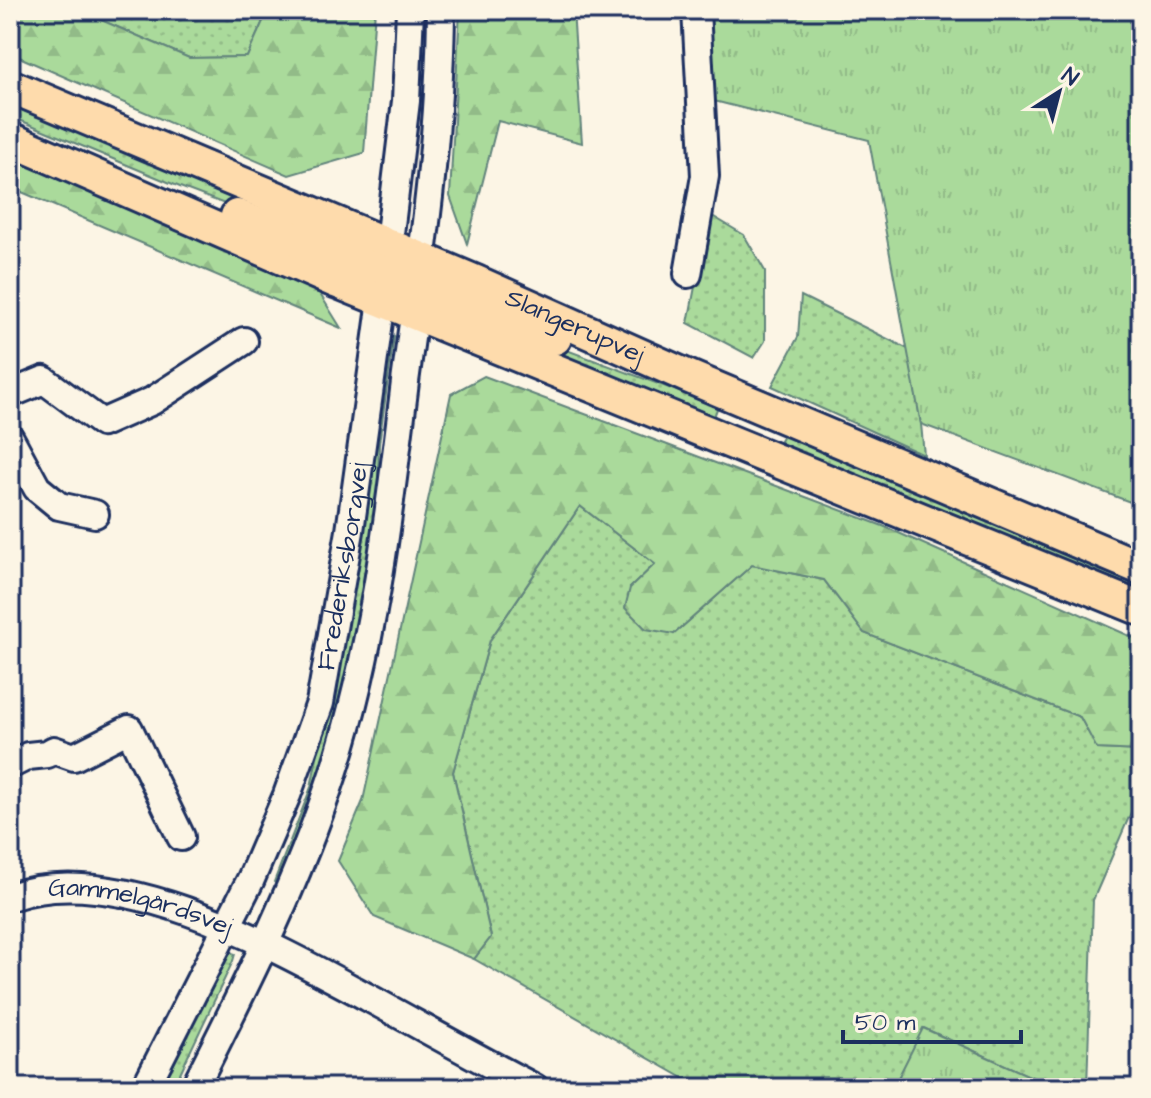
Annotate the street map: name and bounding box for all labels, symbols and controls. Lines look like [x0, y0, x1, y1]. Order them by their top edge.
north arrow [1019, 52, 1099, 132]
text: N [1055, 60, 1085, 94]
street label: Slangerupvej [500, 279, 651, 373]
street label: Frederiksborgvej [308, 460, 377, 673]
street label: Gammelgårdsvej [47, 869, 239, 945]
scale bar [843, 994, 1021, 1044]
text: 50 m [855, 1006, 916, 1040]

